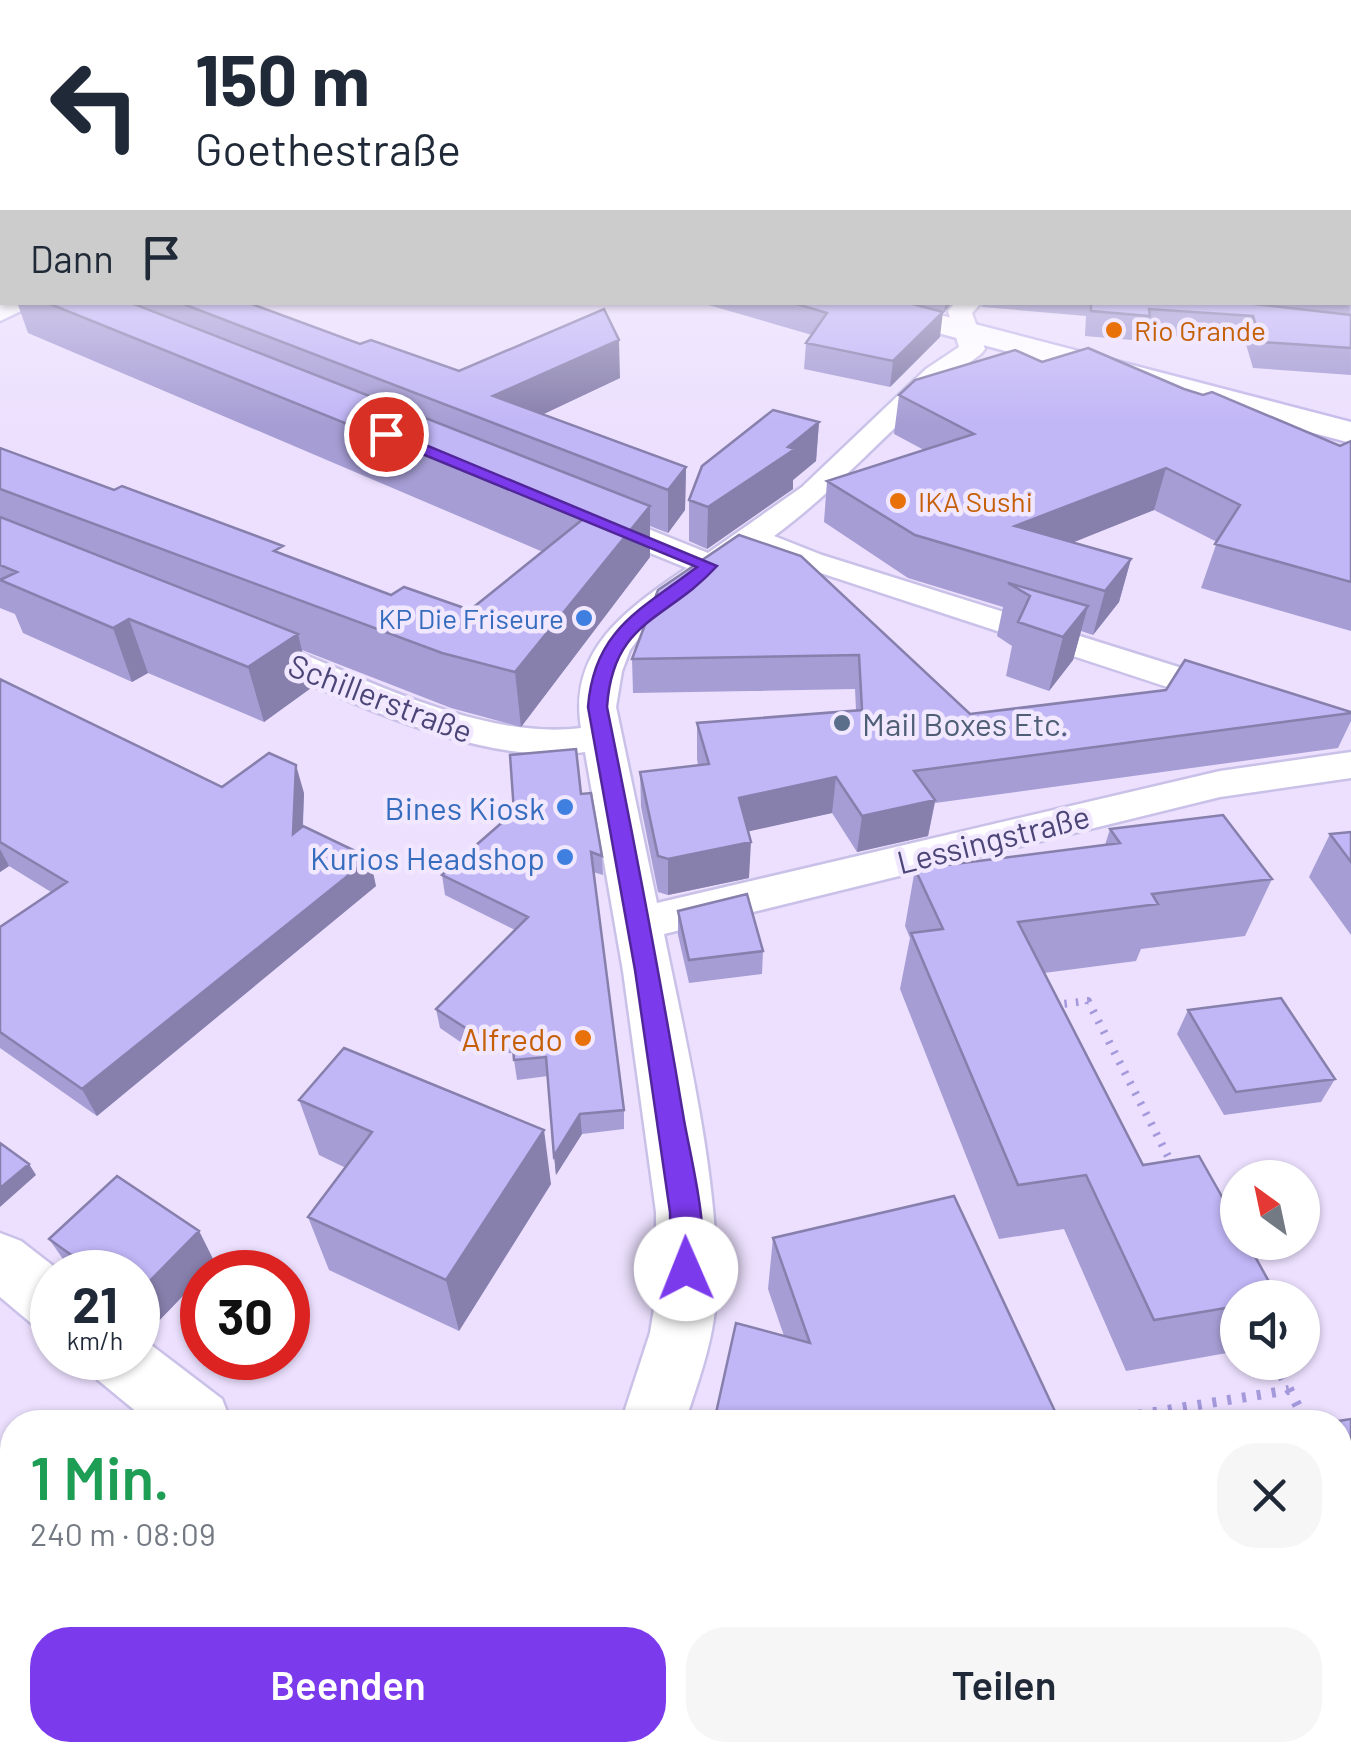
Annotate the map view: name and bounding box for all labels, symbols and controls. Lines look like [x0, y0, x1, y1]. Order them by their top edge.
text: 150 m [195, 36, 370, 120]
icon: left [30, 40, 160, 170]
text: Goethestraße [195, 121, 461, 175]
icon: arrive [134, 230, 189, 285]
text: Dann [30, 235, 114, 281]
place label: Rio Grande [1134, 313, 1266, 347]
marker: Rio Grande [1103, 319, 1125, 341]
pin [344, 392, 429, 477]
icon: arrive [359, 407, 414, 462]
place label: IKA Sushi [918, 484, 1033, 518]
marker: IKA Sushi [887, 490, 909, 512]
place label: KP Die Friseure [378, 601, 564, 635]
marker: KP Die Friseure [573, 607, 595, 629]
street label: Schillerstraße [284, 645, 478, 749]
place label: Mail Boxes Etc. [862, 704, 1069, 742]
marker: Mail Boxes Etc. [831, 712, 853, 734]
place label: Bines Kiosk [385, 788, 545, 826]
marker: Bines Kiosk [554, 796, 576, 818]
street label: Lessingstraße [893, 796, 1093, 880]
place label: Kurios Headshop [310, 838, 545, 876]
marker: Kurios Headshop [554, 846, 576, 868]
place label: Alfredo [461, 1019, 563, 1057]
marker: Alfredo [572, 1027, 594, 1049]
north arrow [1220, 1160, 1320, 1260]
map controls [1220, 1160, 1320, 1380]
position arrow [634, 1217, 738, 1321]
speed limit sign: 30 [180, 1250, 310, 1380]
text: 21 [72, 1273, 118, 1333]
button: sound [1220, 1280, 1320, 1380]
text: km/h [67, 1325, 123, 1355]
text: 1 Min. [30, 1440, 170, 1512]
button: close [1217, 1443, 1322, 1548]
text: 240 m · 08:09 [30, 1514, 216, 1552]
button: Beenden [30, 1627, 666, 1742]
button: Teilen [686, 1627, 1322, 1742]

